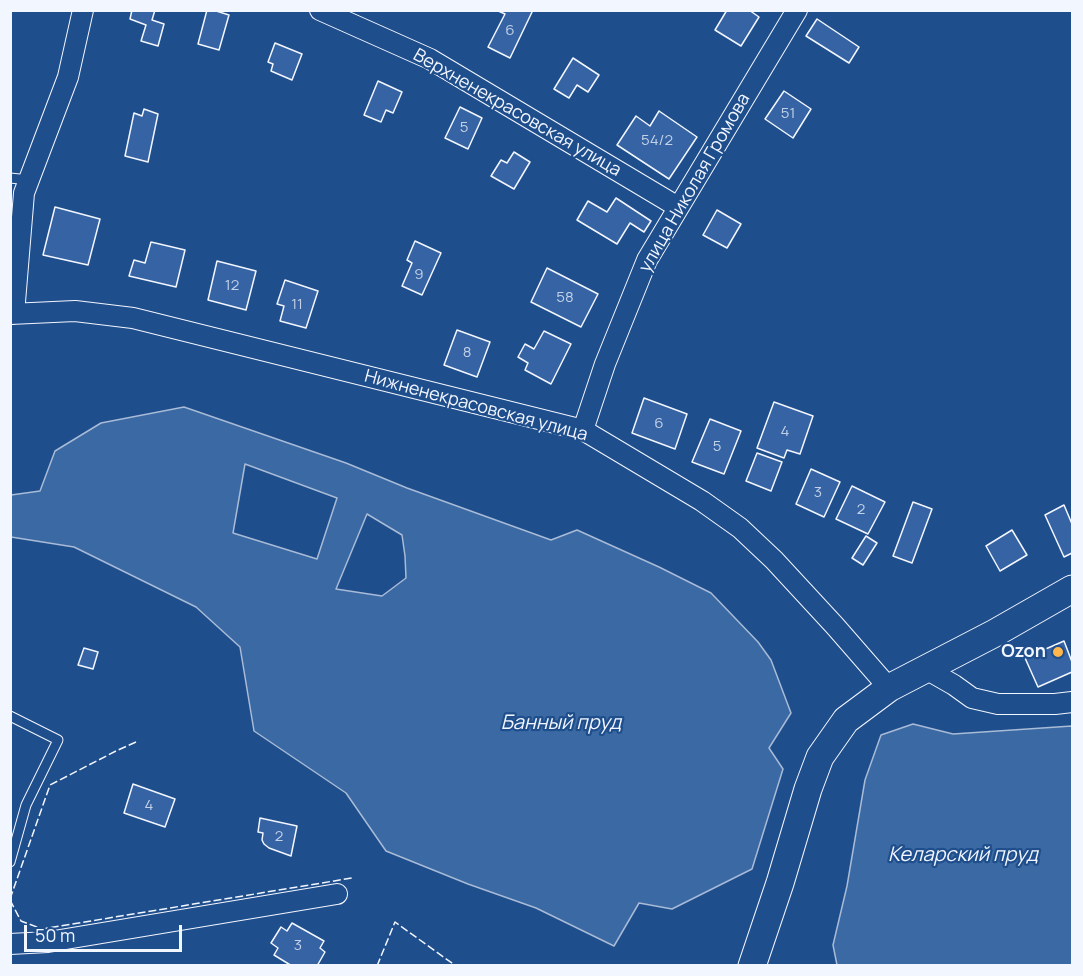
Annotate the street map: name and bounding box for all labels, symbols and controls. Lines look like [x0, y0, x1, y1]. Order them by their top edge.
house number: 6 [505, 22, 515, 40]
street label: Верхненекрасовская улица [409, 45, 625, 181]
street label: улица Николая Громова [635, 90, 755, 276]
house number: 51 [781, 105, 795, 123]
house number: 5 [460, 119, 468, 137]
house number: 54/2 [641, 132, 673, 150]
house number: 9 [414, 266, 424, 284]
house number: 12 [225, 277, 239, 295]
house number: 58 [556, 289, 574, 307]
house number: 11 [291, 296, 303, 314]
house number: 8 [463, 344, 471, 362]
street label: Нижненекрасовская улица [362, 366, 590, 446]
house number: 6 [654, 415, 664, 433]
house number: 4 [781, 423, 789, 441]
house number: 5 [713, 438, 721, 456]
house number: 3 [814, 484, 822, 502]
house number: 2 [857, 501, 865, 519]
place label: Ozon [1001, 641, 1046, 663]
marker: Ozon [1051, 645, 1065, 659]
water label: Банный пруд [501, 711, 621, 735]
house number: 4 [145, 797, 153, 815]
house number: 2 [275, 828, 283, 846]
water label: Келарский пруд [888, 843, 1038, 867]
scale bar [27, 913, 184, 951]
text: 50 m [35, 923, 75, 947]
house number: 3 [294, 937, 302, 955]

